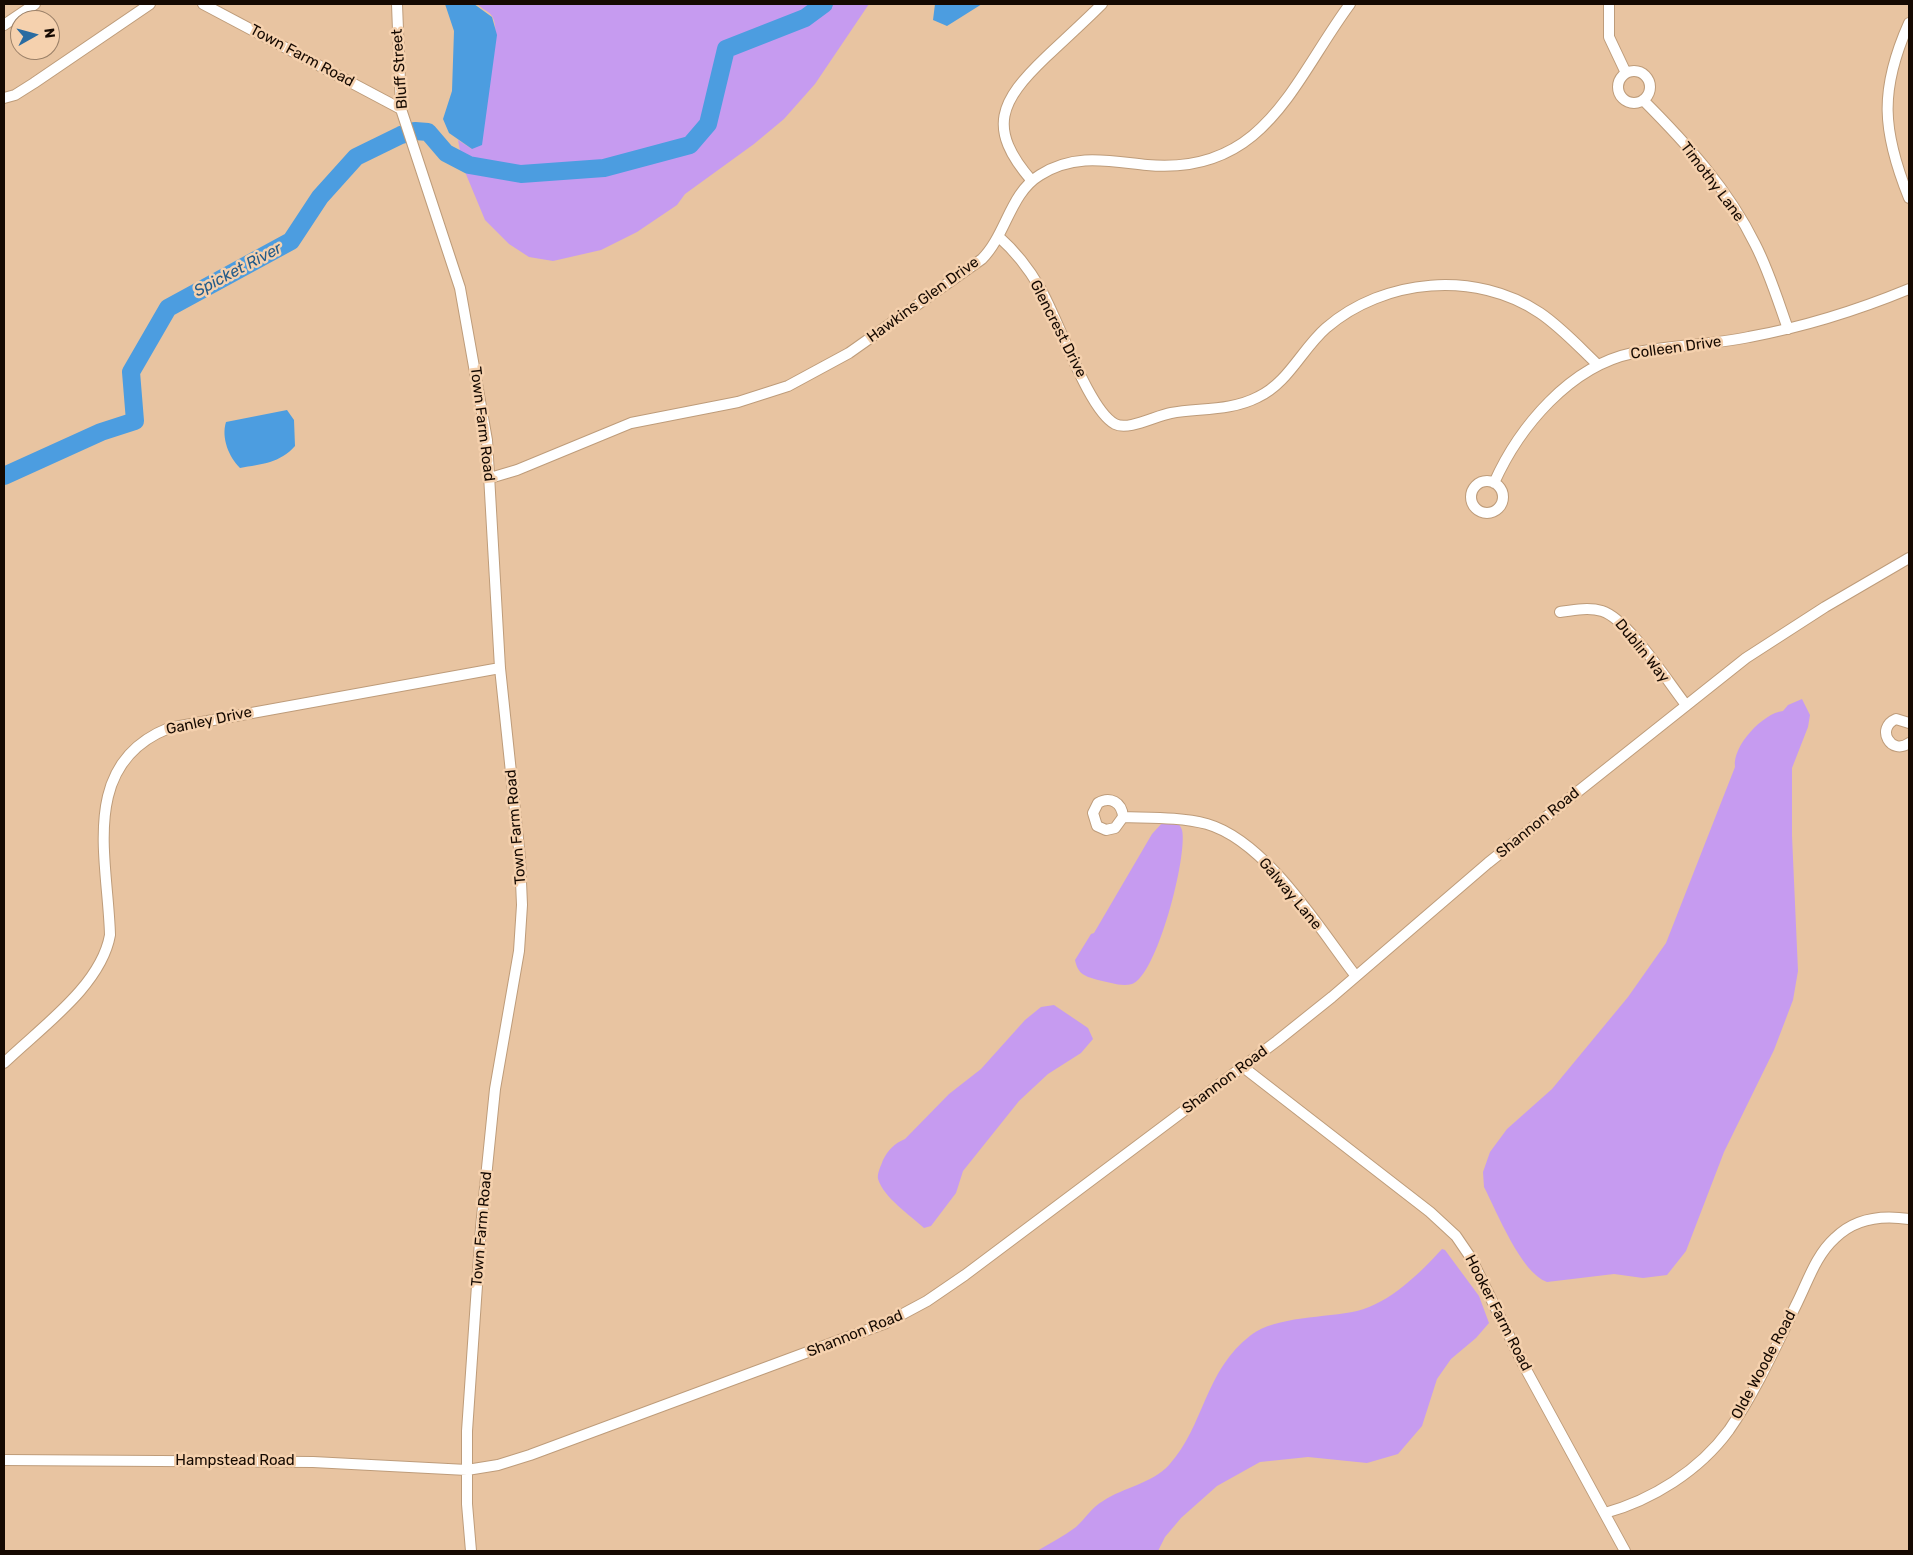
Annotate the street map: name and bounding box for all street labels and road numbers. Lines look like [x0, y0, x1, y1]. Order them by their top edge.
street label: Town Farm Road [247, 21, 357, 91]
street label: Bluff Street [388, 28, 412, 110]
street label: Timothy Lane [1676, 139, 1748, 225]
street label: Hawkins Glen Drive [864, 253, 982, 347]
street label: Glencrest Drive [1026, 277, 1090, 381]
street label: Colleen Drive [1629, 333, 1723, 363]
street label: Town Farm Road [466, 366, 498, 482]
street label: Dublin Way [1611, 616, 1673, 686]
street label: Ganley Drive [164, 703, 254, 739]
street label: Town Farm Road [502, 769, 530, 885]
street label: Shannon Road [1493, 784, 1583, 862]
street label: Galway Lane [1255, 854, 1325, 934]
street label: Shannon Road [1179, 1042, 1271, 1118]
street label: Town Farm Road [468, 1171, 496, 1287]
street label: Hooker Farm Road [1461, 1252, 1535, 1374]
street label: Shannon Road [804, 1307, 906, 1361]
street label: Olde Woode Road [1728, 1308, 1800, 1422]
street label: Hampstead Road [175, 1452, 295, 1470]

